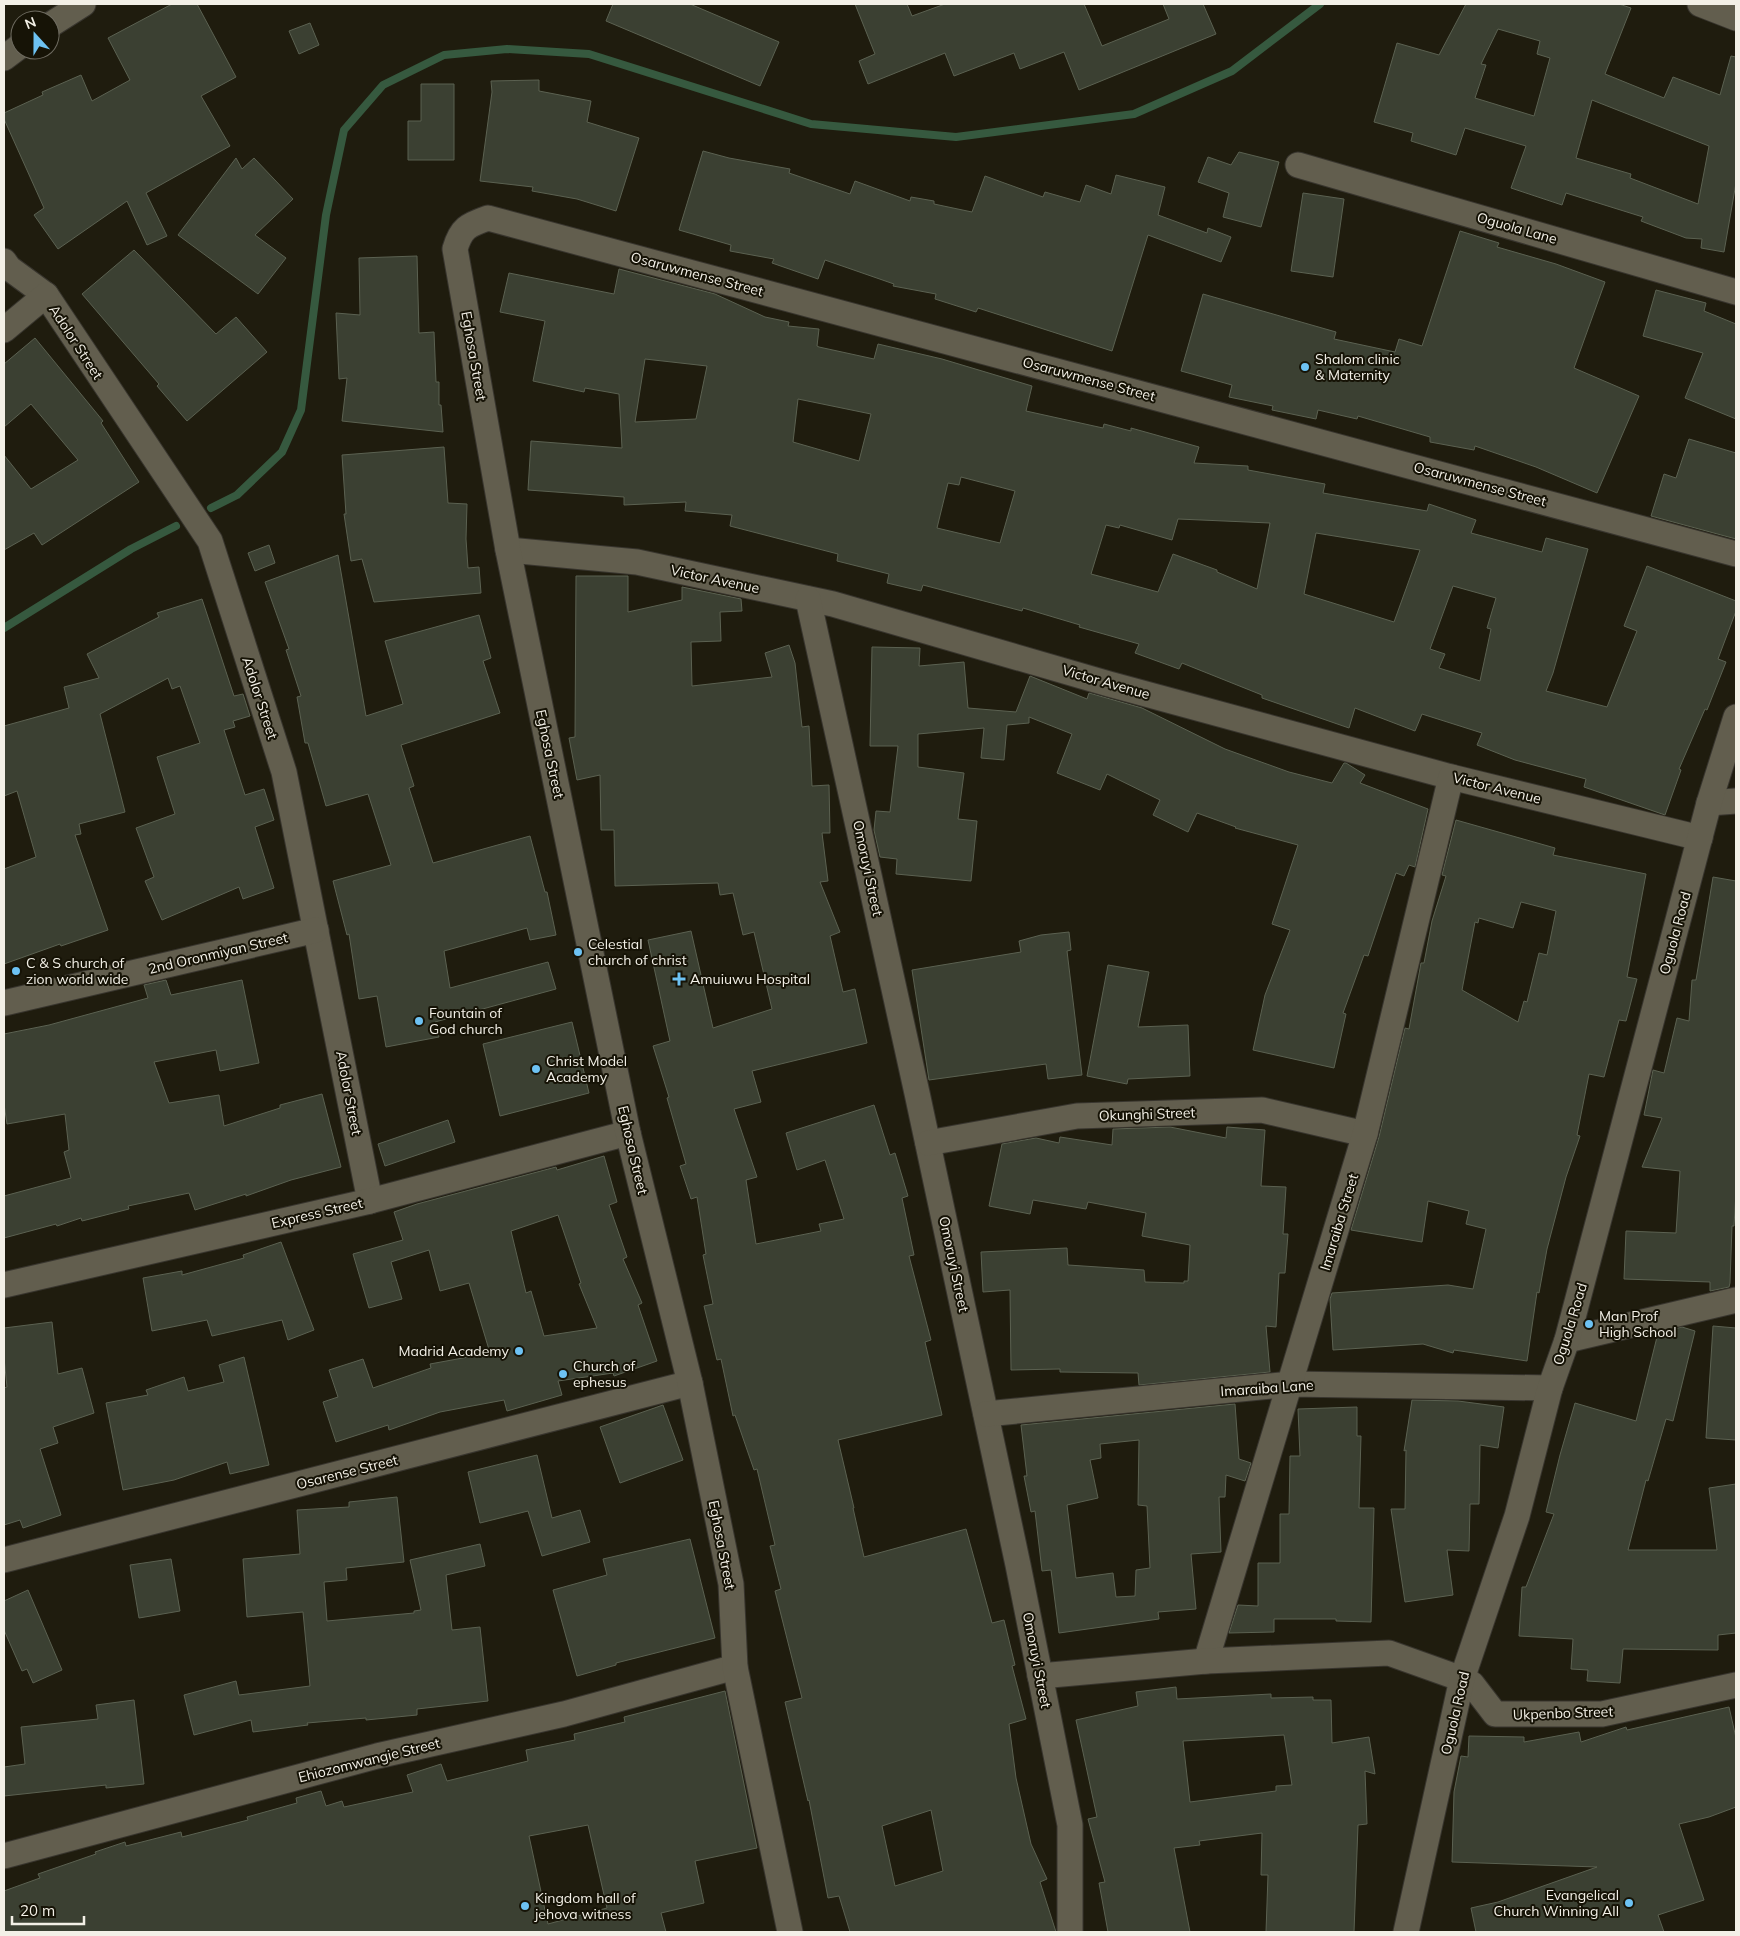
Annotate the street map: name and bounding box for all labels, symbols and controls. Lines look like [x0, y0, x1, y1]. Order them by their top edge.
north arrow [10, 10, 60, 60]
text: N [22, 13, 39, 33]
street label: Oguola Lane [1475, 208, 1559, 248]
street label: Osaruwmense Street [629, 248, 765, 300]
street label: Adolor Street [45, 301, 107, 383]
street label: Eghosa Street [457, 310, 491, 402]
place label: Shalom clinic & Maternity [1315, 350, 1400, 384]
street label: Osaruwmense Street [1021, 353, 1157, 405]
marker: Shalom clinic & Maternity [1299, 361, 1311, 373]
street label: Osaruwmense Street [1412, 458, 1548, 510]
street label: Victor Avenue [669, 561, 761, 597]
street label: Adolor Street [238, 655, 282, 741]
street label: Victor Avenue [1060, 661, 1152, 703]
street label: Eghosa Street [532, 708, 568, 800]
street label: Victor Avenue [1451, 768, 1543, 808]
street label: Omoruyi Street [849, 818, 887, 918]
street label: Oguola Road [1655, 890, 1695, 976]
street label: 2nd Oronmiyan Street [147, 928, 290, 978]
place label: Celestial church of christ [588, 935, 687, 969]
marker: Celestial church of christ [572, 946, 584, 958]
place label: C & S church of zion world wide [26, 954, 129, 988]
marker: C & S church of zion world wide [10, 965, 22, 977]
place label: Amuiuwu Hospital [690, 970, 810, 988]
marker: Amuiuwu Hospital [672, 972, 686, 986]
place label: Fountain of God church [429, 1004, 503, 1038]
marker: Fountain of God church [413, 1015, 425, 1027]
street label: Adolor Street [332, 1049, 366, 1137]
place label: Christ Model Academy [546, 1052, 627, 1086]
marker: Christ Model Academy [530, 1063, 542, 1075]
street label: Okunghi Street [1098, 1103, 1196, 1125]
street label: Eghosa Street [614, 1104, 652, 1196]
street label: Imaraiba Street [1316, 1171, 1362, 1273]
street label: Express Street [270, 1194, 364, 1232]
street label: Omoruyi Street [935, 1214, 973, 1314]
street label: Oguola Road [1549, 1281, 1591, 1367]
place label: Man Prof High School [1599, 1307, 1677, 1341]
marker: Man Prof High School [1583, 1318, 1595, 1330]
place label: Madrid Academy [399, 1342, 510, 1360]
marker: Madrid Academy [513, 1345, 525, 1357]
place label: Church of ephesus [573, 1357, 636, 1391]
marker: Church of ephesus [557, 1368, 569, 1380]
street label: Imaraiba Lane [1220, 1376, 1314, 1400]
street label: Osarense Street [294, 1451, 400, 1493]
street label: Eghosa Street [705, 1499, 739, 1591]
street label: Omoruyi Street [1019, 1610, 1055, 1710]
street label: Oguola Road [1437, 1670, 1473, 1756]
street label: Ukpenbo Street [1513, 1702, 1614, 1724]
street label: Ehiozomwangie Street [296, 1734, 442, 1786]
place label: Evangelical Church Winning All [1493, 1886, 1619, 1920]
place label: Kingdom hall of jehova witness [534, 1889, 636, 1923]
scale bar [12, 1894, 85, 1926]
marker: Evangelical Church Winning All [1623, 1897, 1635, 1909]
marker: Kingdom hall of jehova witness [519, 1900, 531, 1912]
text: 20 m [20, 1901, 55, 1920]

